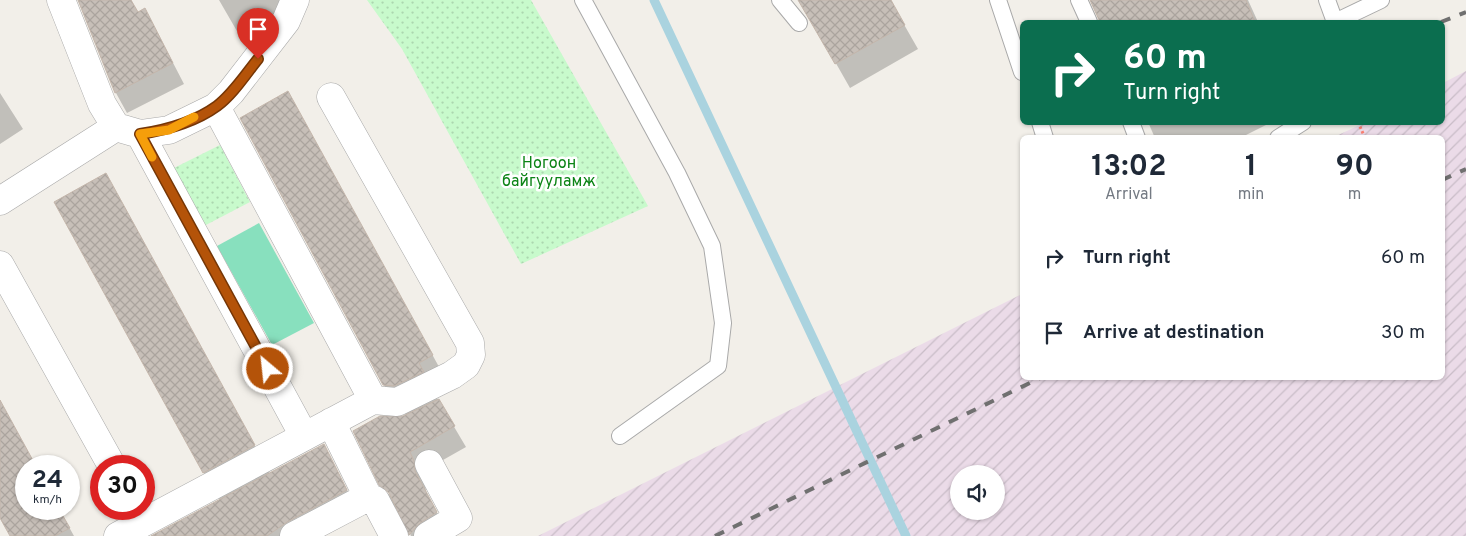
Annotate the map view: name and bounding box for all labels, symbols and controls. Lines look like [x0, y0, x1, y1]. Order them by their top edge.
pin [237, 8, 279, 59]
icon: arrive [244, 15, 272, 43]
text: 60 m [1123, 37, 1207, 81]
icon: right [1040, 40, 1105, 105]
text: Turn right [1123, 80, 1220, 107]
text: 13:02 [1091, 149, 1167, 186]
text: 1 [1245, 149, 1257, 186]
text: 90 [1336, 149, 1374, 186]
park label: Ногоон байгууламж [502, 154, 596, 192]
text: Arrival [1105, 185, 1153, 205]
text: min [1238, 185, 1264, 205]
text: m [1348, 185, 1361, 205]
icon: right [1040, 244, 1068, 272]
text: Turn right [1083, 246, 1171, 270]
text: 60 m [1381, 246, 1425, 270]
icon: arrive [1040, 319, 1068, 347]
text: Arrive at destination [1083, 321, 1264, 345]
text: 30 m [1381, 321, 1425, 345]
position arrow [241, 342, 293, 394]
speed limit sign: 30 [90, 455, 155, 520]
text: 24 [32, 465, 63, 497]
map controls [950, 465, 1005, 520]
button: sound [950, 465, 1005, 520]
text: km/h [33, 492, 62, 508]

